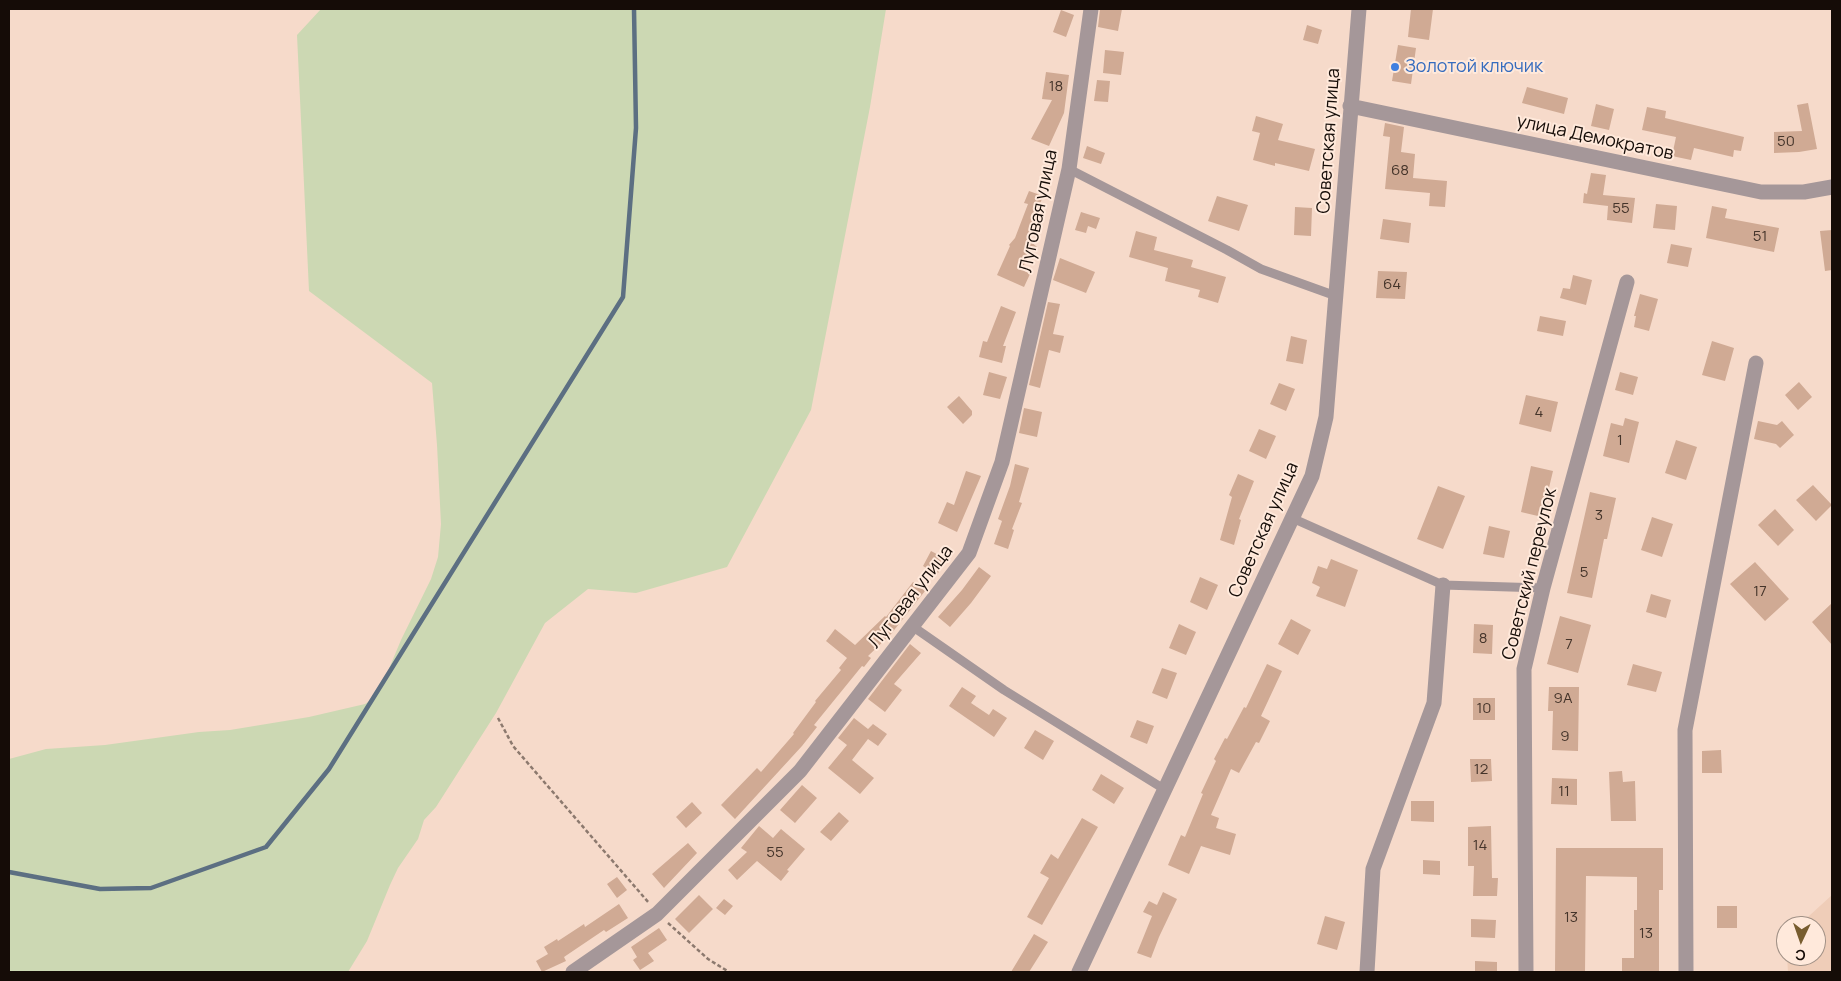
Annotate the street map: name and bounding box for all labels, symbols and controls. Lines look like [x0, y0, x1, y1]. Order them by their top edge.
place label: Золотой ключик [1405, 56, 1543, 78]
marker: Золотой ключик [1389, 61, 1401, 73]
street label: Советская улица [1313, 68, 1345, 214]
house number: 18 [1049, 78, 1063, 96]
street label: улица Демократов [1515, 111, 1675, 165]
house number: 50 [1777, 133, 1795, 151]
street label: Луговая улица [1015, 148, 1063, 274]
house number: 68 [1391, 162, 1409, 180]
house number: 55 [1612, 200, 1630, 218]
house number: 51 [1753, 228, 1767, 246]
house number: 64 [1383, 276, 1401, 294]
house number: 4 [1535, 404, 1543, 422]
house number: 1 [1617, 432, 1623, 450]
street label: Советская улица [1224, 459, 1304, 601]
street label: Советский переулок [1498, 486, 1562, 662]
house number: 3 [1595, 507, 1603, 525]
street label: Луговая улица [864, 541, 958, 653]
house number: 5 [1580, 564, 1588, 582]
house number: 17 [1753, 583, 1767, 601]
house number: 8 [1479, 630, 1487, 648]
house number: 7 [1565, 636, 1573, 654]
house number: 9А [1554, 690, 1572, 708]
house number: 10 [1477, 700, 1491, 718]
house number: 9 [1560, 728, 1570, 746]
house number: 12 [1474, 761, 1488, 779]
house number: 11 [1558, 783, 1570, 801]
house number: 14 [1473, 837, 1487, 855]
house number: 55 [766, 844, 784, 862]
house number: 13 [1564, 909, 1578, 927]
north arrow [1776, 916, 1826, 966]
house number: 13 [1639, 925, 1653, 943]
text: С [1795, 946, 1806, 965]

